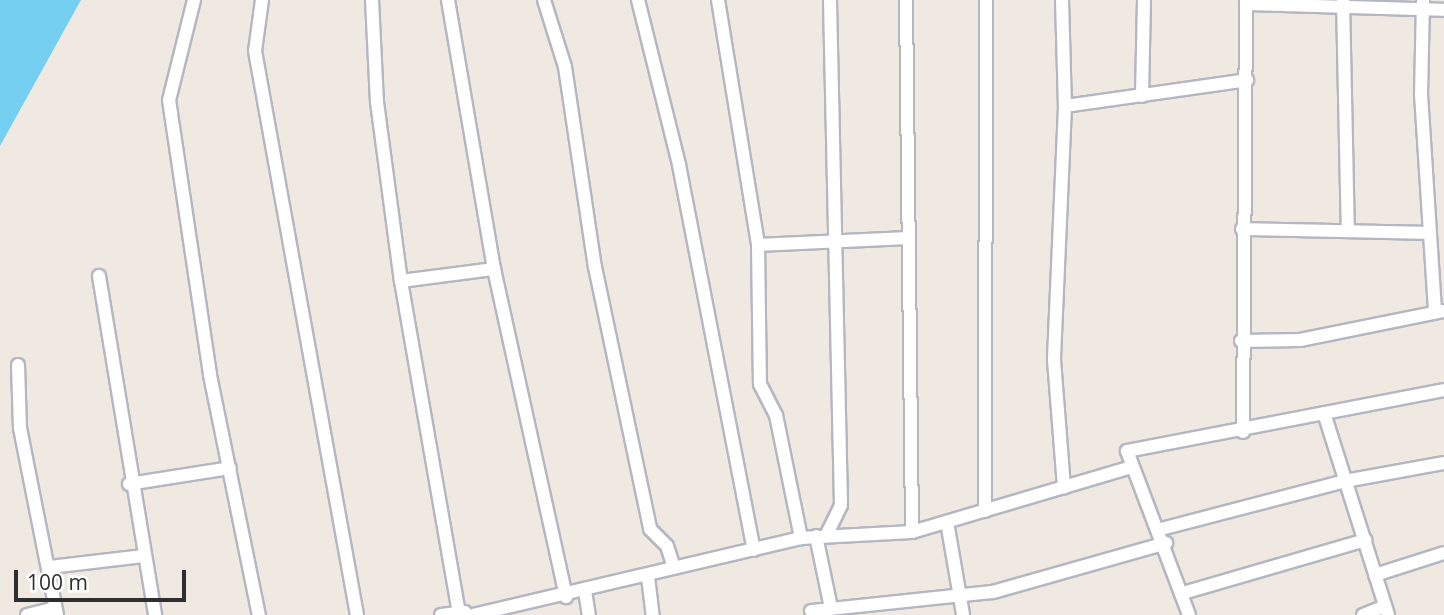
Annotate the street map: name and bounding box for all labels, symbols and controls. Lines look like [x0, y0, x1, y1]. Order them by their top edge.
scale bar [18, 556, 189, 600]
text: 100 m [27, 568, 88, 596]

